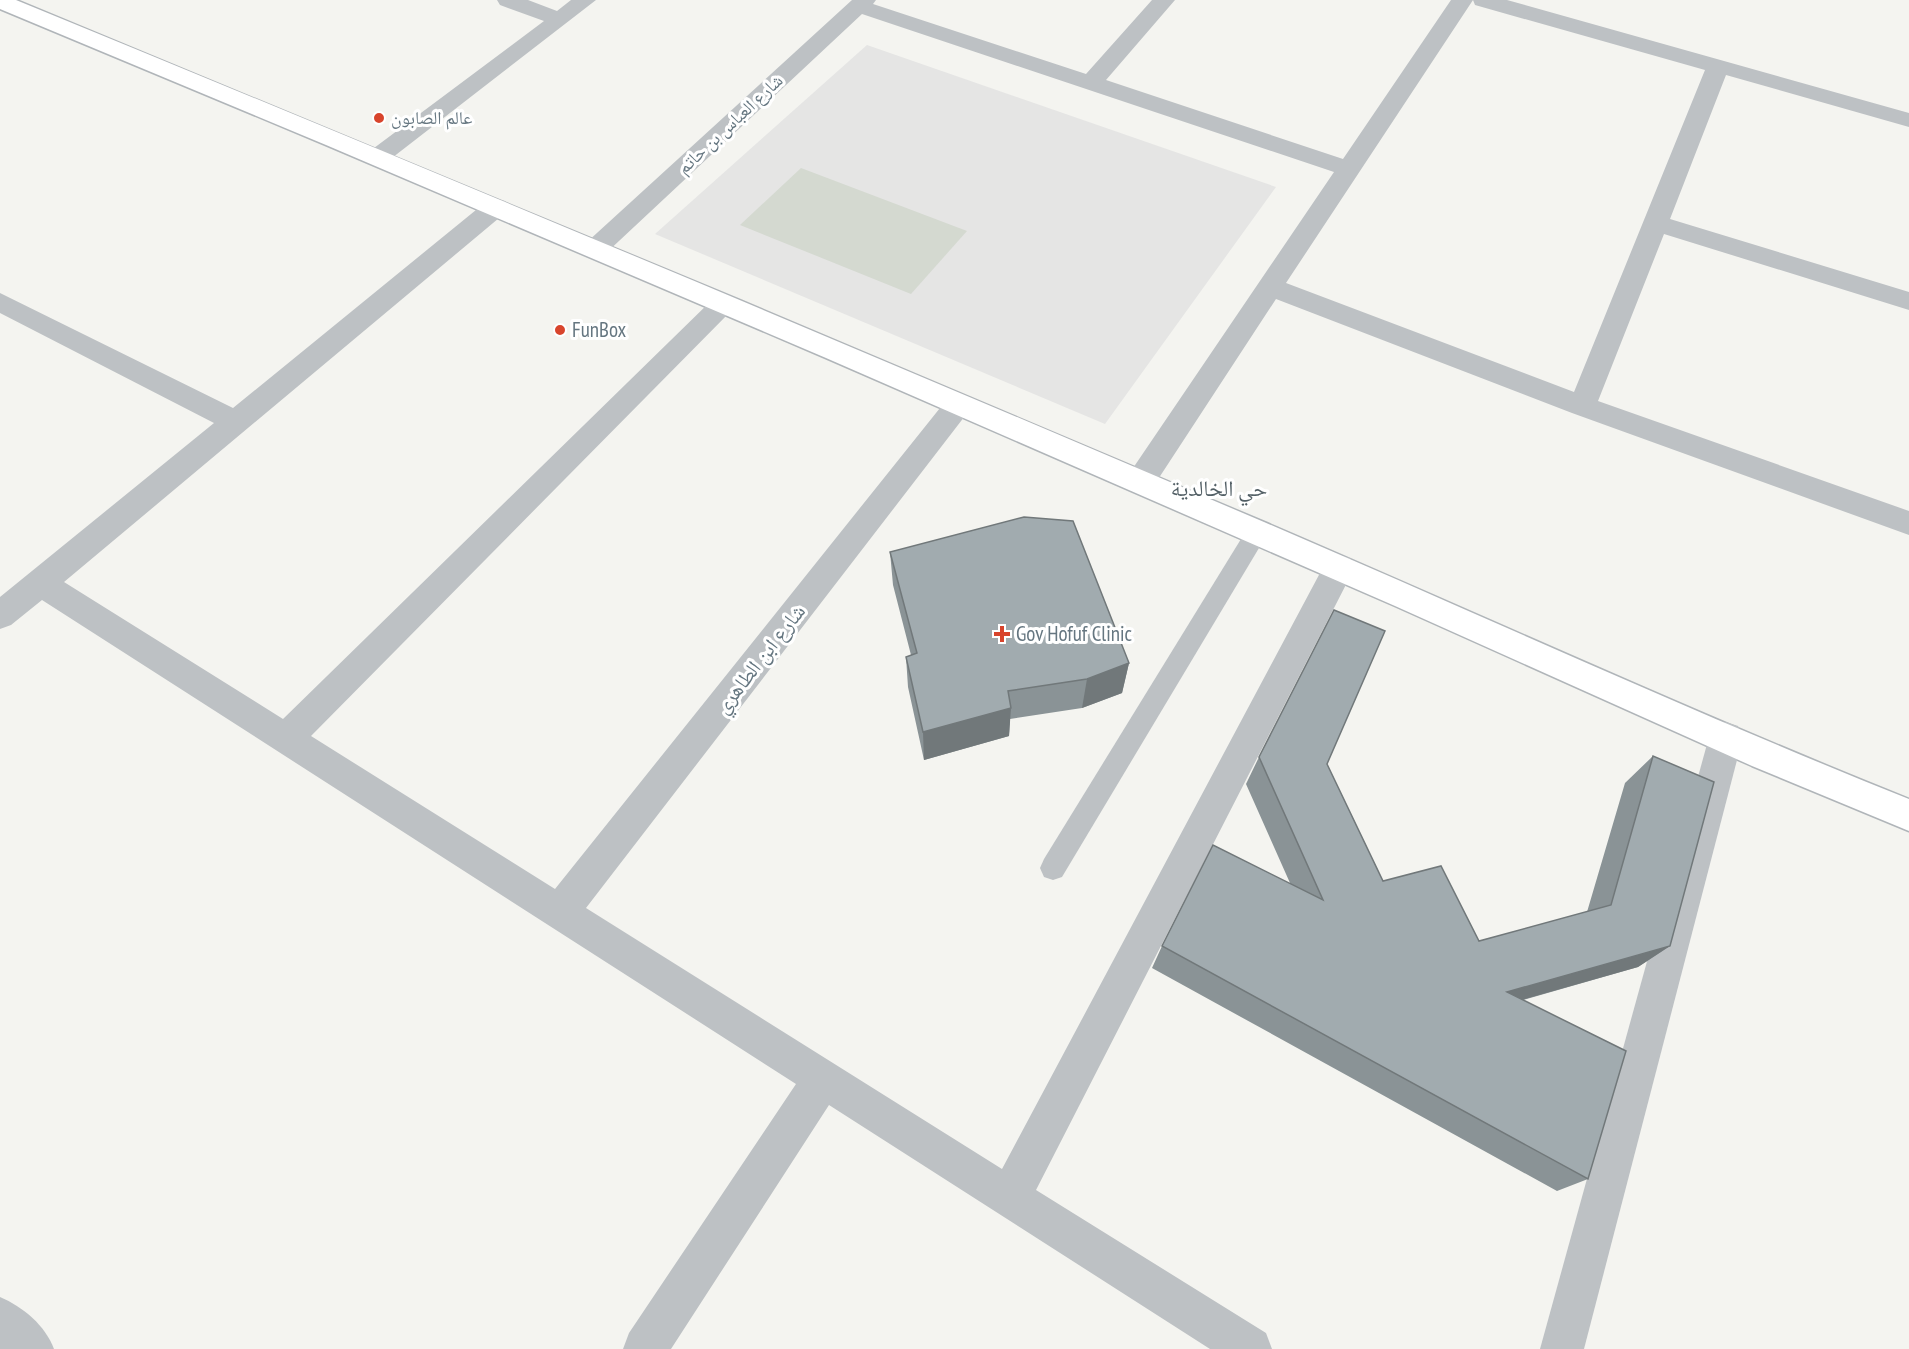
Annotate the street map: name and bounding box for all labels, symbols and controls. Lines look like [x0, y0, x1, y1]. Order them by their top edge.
street label: شارع العباس بن حاتم [672, 69, 788, 179]
place label: عالم الصابون [391, 106, 472, 130]
marker: عالم الصابون [372, 111, 386, 125]
place label: FunBox [572, 316, 627, 343]
marker: FunBox [553, 323, 567, 337]
district label: حي الخالدية [1171, 474, 1267, 506]
street label: شارع ابن الطاهري [708, 598, 814, 721]
place label: Gov Hofuf Clinic [1016, 620, 1133, 647]
marker: Gov Hofuf Clinic [993, 625, 1011, 643]

